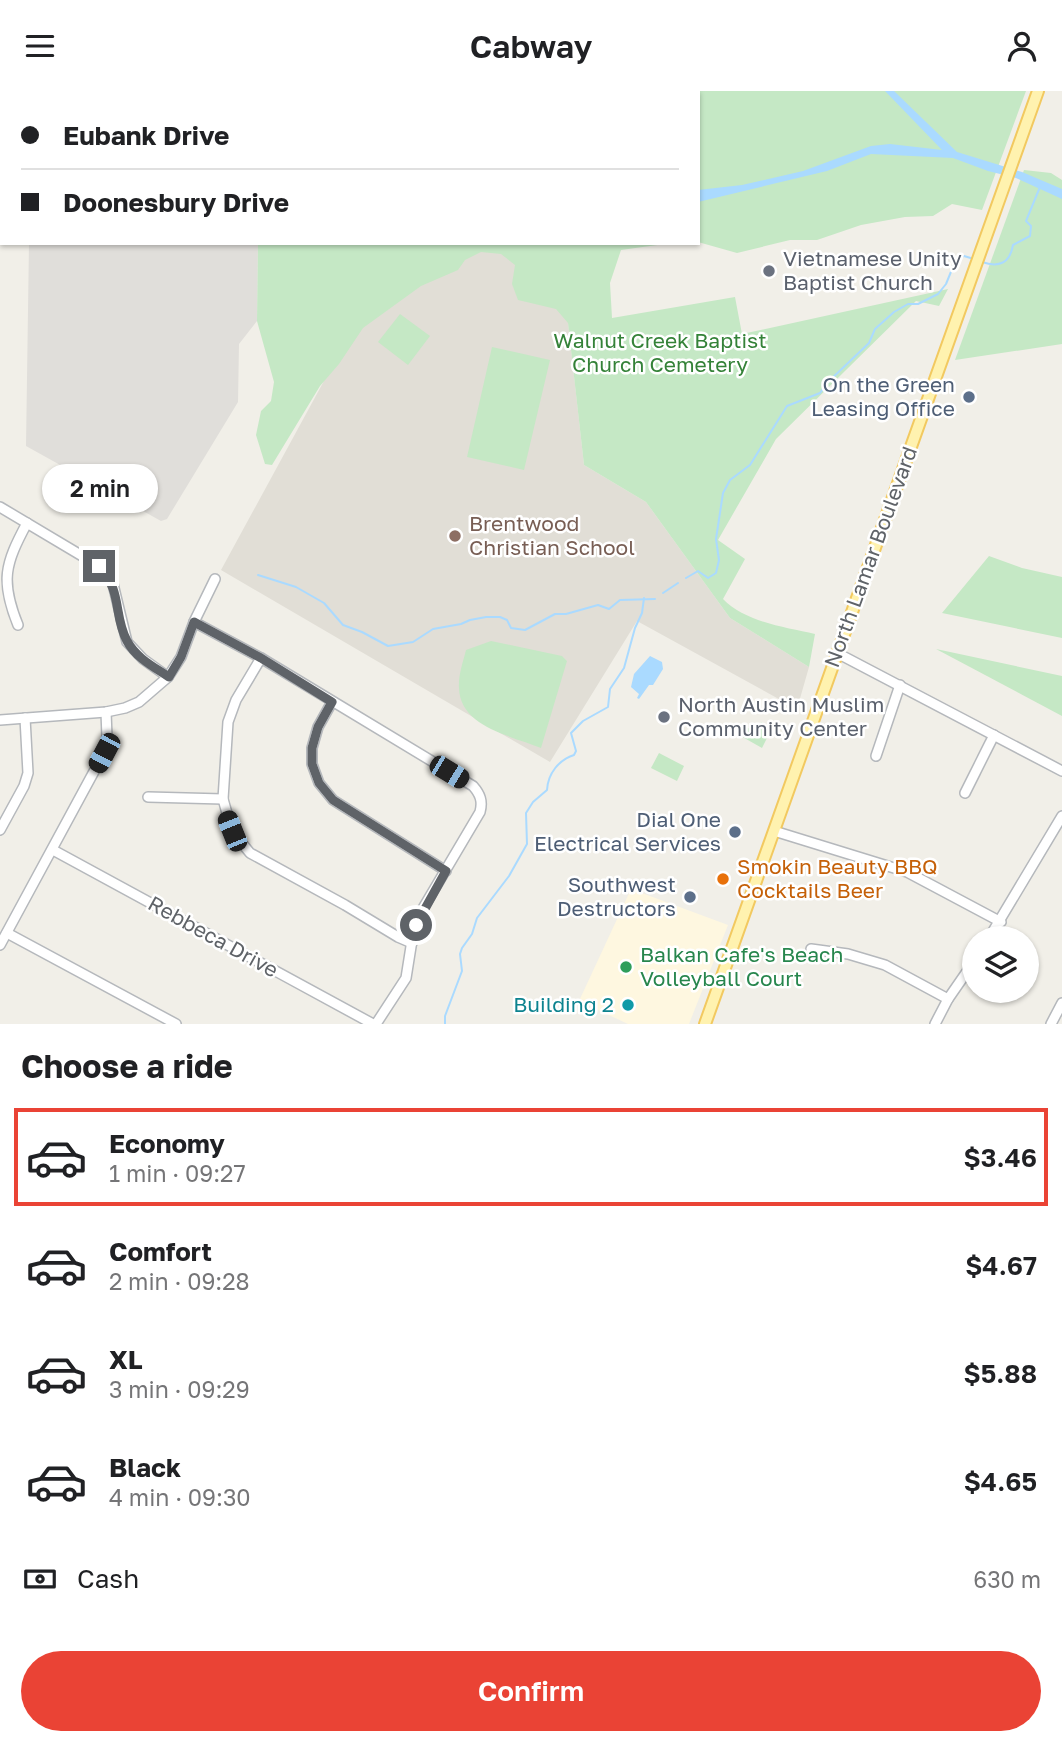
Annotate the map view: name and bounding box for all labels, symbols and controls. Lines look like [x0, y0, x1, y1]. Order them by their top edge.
icon: menu [21, 27, 59, 65]
text: Cabway [470, 27, 592, 65]
icon: person [1003, 27, 1041, 65]
text: Eubank Drive [63, 120, 229, 151]
text: Doonesbury Drive [63, 187, 289, 218]
place label: Vietnamese Unity Baptist Church [783, 245, 962, 295]
marker: Vietnamese Unity Baptist Church [761, 263, 777, 279]
park label: Walnut Creek Baptist Church Cemetery [553, 327, 767, 377]
place label: On the Green Leasing Office [811, 371, 955, 421]
marker: On the Green Leasing Office [961, 389, 977, 405]
street label: North Lamar Boulevard [818, 443, 922, 671]
callout: 2 min [41, 465, 157, 513]
text: 2 min [70, 474, 130, 502]
place label: Brentwood Christian School [469, 510, 635, 560]
marker: Brentwood Christian School [447, 528, 463, 544]
route end [83, 550, 115, 582]
place label: North Austin Muslim Community Center [678, 691, 884, 741]
marker: North Austin Muslim Community Center [656, 709, 672, 725]
car [85, 730, 124, 776]
car [426, 752, 473, 792]
place label: Dial One Electrical Services [534, 806, 721, 856]
car [215, 808, 250, 854]
marker: Dial One Electrical Services [727, 824, 743, 840]
place label: Smokin Beauty BBQ Cocktails Beer [737, 853, 938, 903]
place label: Southwest Destructors [557, 871, 676, 921]
marker: Smokin Beauty BBQ Cocktails Beer [715, 871, 731, 887]
marker: Southwest Destructors [682, 889, 698, 905]
street label: Rebbeca Drive [144, 890, 283, 983]
route start [400, 909, 432, 941]
map controls [962, 926, 1039, 1003]
button: layers [962, 926, 1039, 1003]
place label: Balkan Cafe's Beach Volleyball Court [640, 941, 843, 991]
marker: Balkan Cafe's Beach Volleyball Court [618, 959, 634, 975]
place label: Building 2 [513, 991, 614, 1017]
marker: Building 2 [620, 997, 636, 1013]
text: Choose a ride [21, 1047, 233, 1085]
icon: car [25, 1126, 88, 1189]
text: Economy [109, 1128, 225, 1159]
text: $3.46 [964, 1142, 1037, 1173]
text: 1 min · 09:27 [109, 1159, 246, 1187]
icon: car [25, 1234, 88, 1297]
text: Comfort [109, 1236, 212, 1267]
text: $4.67 [965, 1250, 1037, 1281]
text: 2 min · 09:28 [109, 1267, 250, 1295]
icon: car [25, 1342, 88, 1405]
text: XL [109, 1344, 143, 1375]
text: $5.88 [964, 1358, 1037, 1389]
text: 3 min · 09:29 [109, 1375, 250, 1403]
icon: car [25, 1450, 88, 1513]
text: Black [109, 1452, 181, 1483]
text: $4.65 [964, 1466, 1037, 1497]
text: 4 min · 09:30 [109, 1483, 251, 1511]
icon: cash [21, 1560, 59, 1598]
text: Cash [77, 1563, 139, 1594]
text: 630 m [973, 1565, 1041, 1593]
button: Confirm [21, 1651, 1041, 1731]

